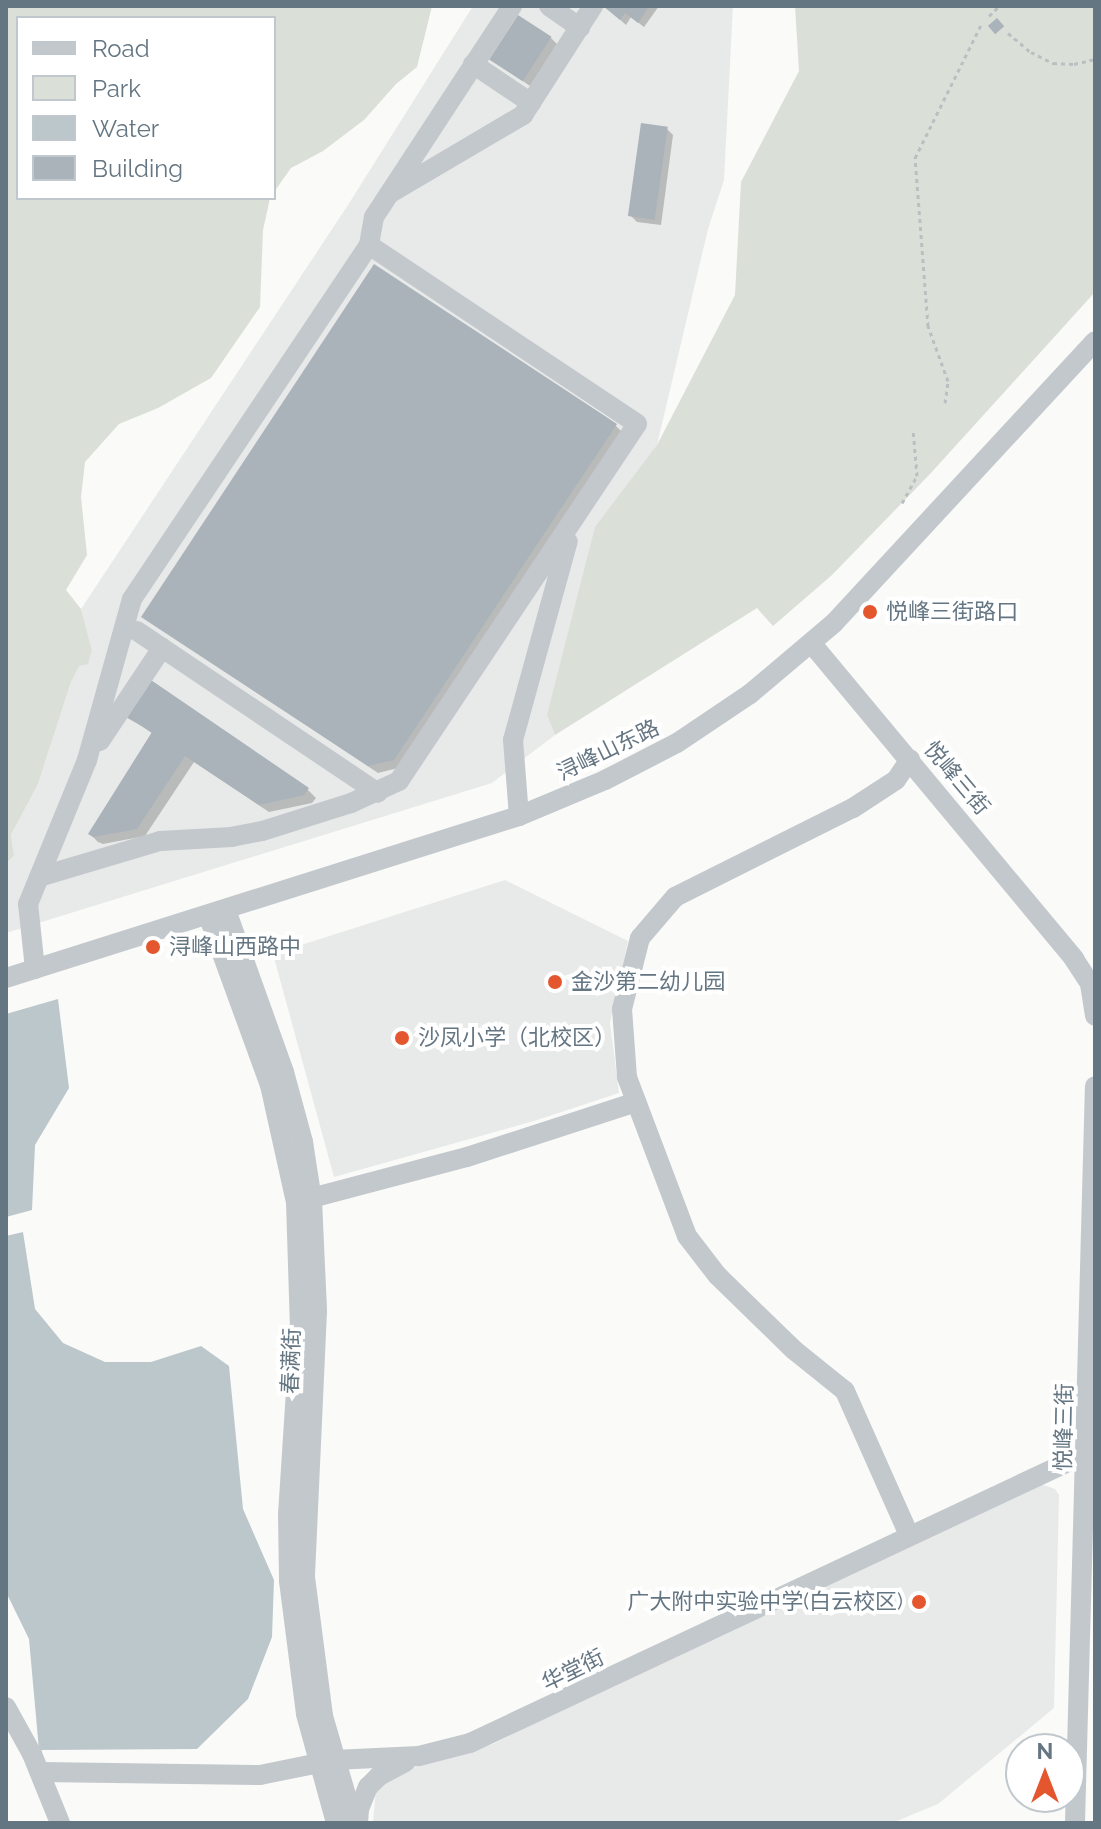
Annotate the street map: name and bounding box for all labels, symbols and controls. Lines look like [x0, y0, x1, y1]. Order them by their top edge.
legend [16, 16, 276, 200]
text: Road [92, 34, 150, 63]
text: Park [92, 74, 141, 103]
text: Water [92, 114, 159, 143]
text: Building [92, 154, 183, 183]
place label: 悦峰三街路口 [886, 599, 1018, 625]
marker: 悦峰三街路口 [861, 603, 879, 621]
street label: 浔峰山东路 [553, 714, 663, 786]
street label: 悦峰三街 [919, 736, 995, 820]
place label: 浔峰山西路中 [169, 934, 301, 960]
marker: 浔峰山西路中 [144, 938, 162, 956]
place label: 金沙第二幼儿园 [571, 969, 725, 995]
marker: 金沙第二幼儿园 [546, 973, 564, 991]
place label: 沙凤小学（北校区） [418, 1025, 616, 1051]
marker: 沙凤小学（北校区） [393, 1029, 411, 1047]
street label: 春满街 [277, 1328, 305, 1394]
street label: 悦峰三街 [1050, 1383, 1078, 1471]
place label: 广大附中实验中学(白云校区) [627, 1589, 903, 1615]
marker: 广大附中实验中学(白云校区) [910, 1593, 928, 1611]
street label: 华堂街 [538, 1644, 608, 1696]
north arrow [1005, 1733, 1085, 1813]
text: N [1037, 1738, 1053, 1764]

